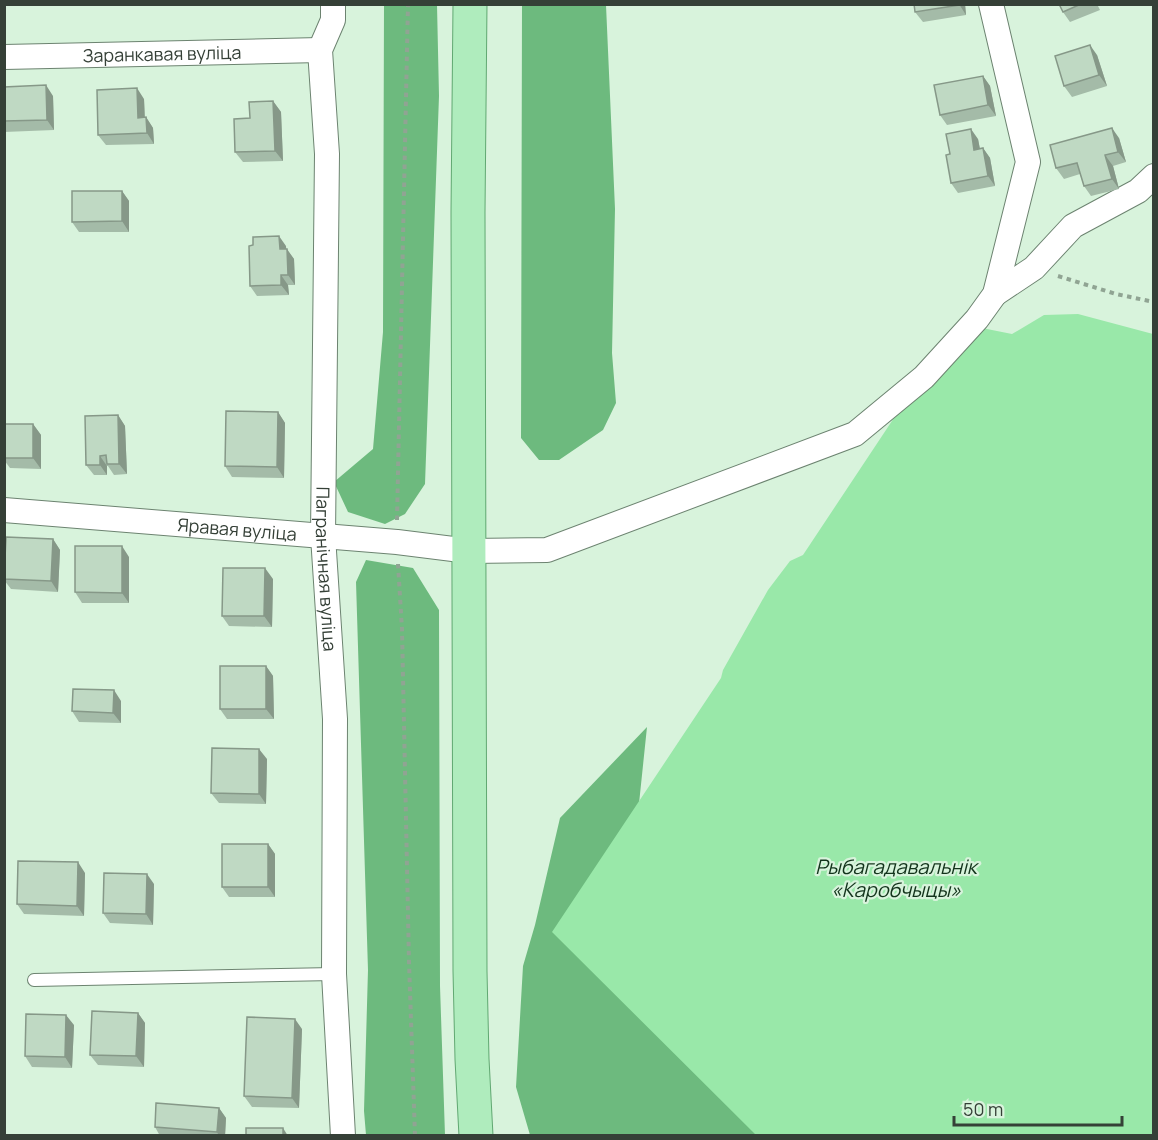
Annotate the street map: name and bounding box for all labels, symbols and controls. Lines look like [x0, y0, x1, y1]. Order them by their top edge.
street label: Заранкавая вуліца [82, 40, 242, 67]
street label: Пагранічная вуліца [311, 487, 343, 652]
street label: Яравая вуліца [177, 512, 298, 546]
water label: Рыбагадавальнік «Каробчыцы» [815, 853, 980, 903]
scale bar [954, 1089, 1122, 1127]
text: 50 m [963, 1097, 1003, 1121]

